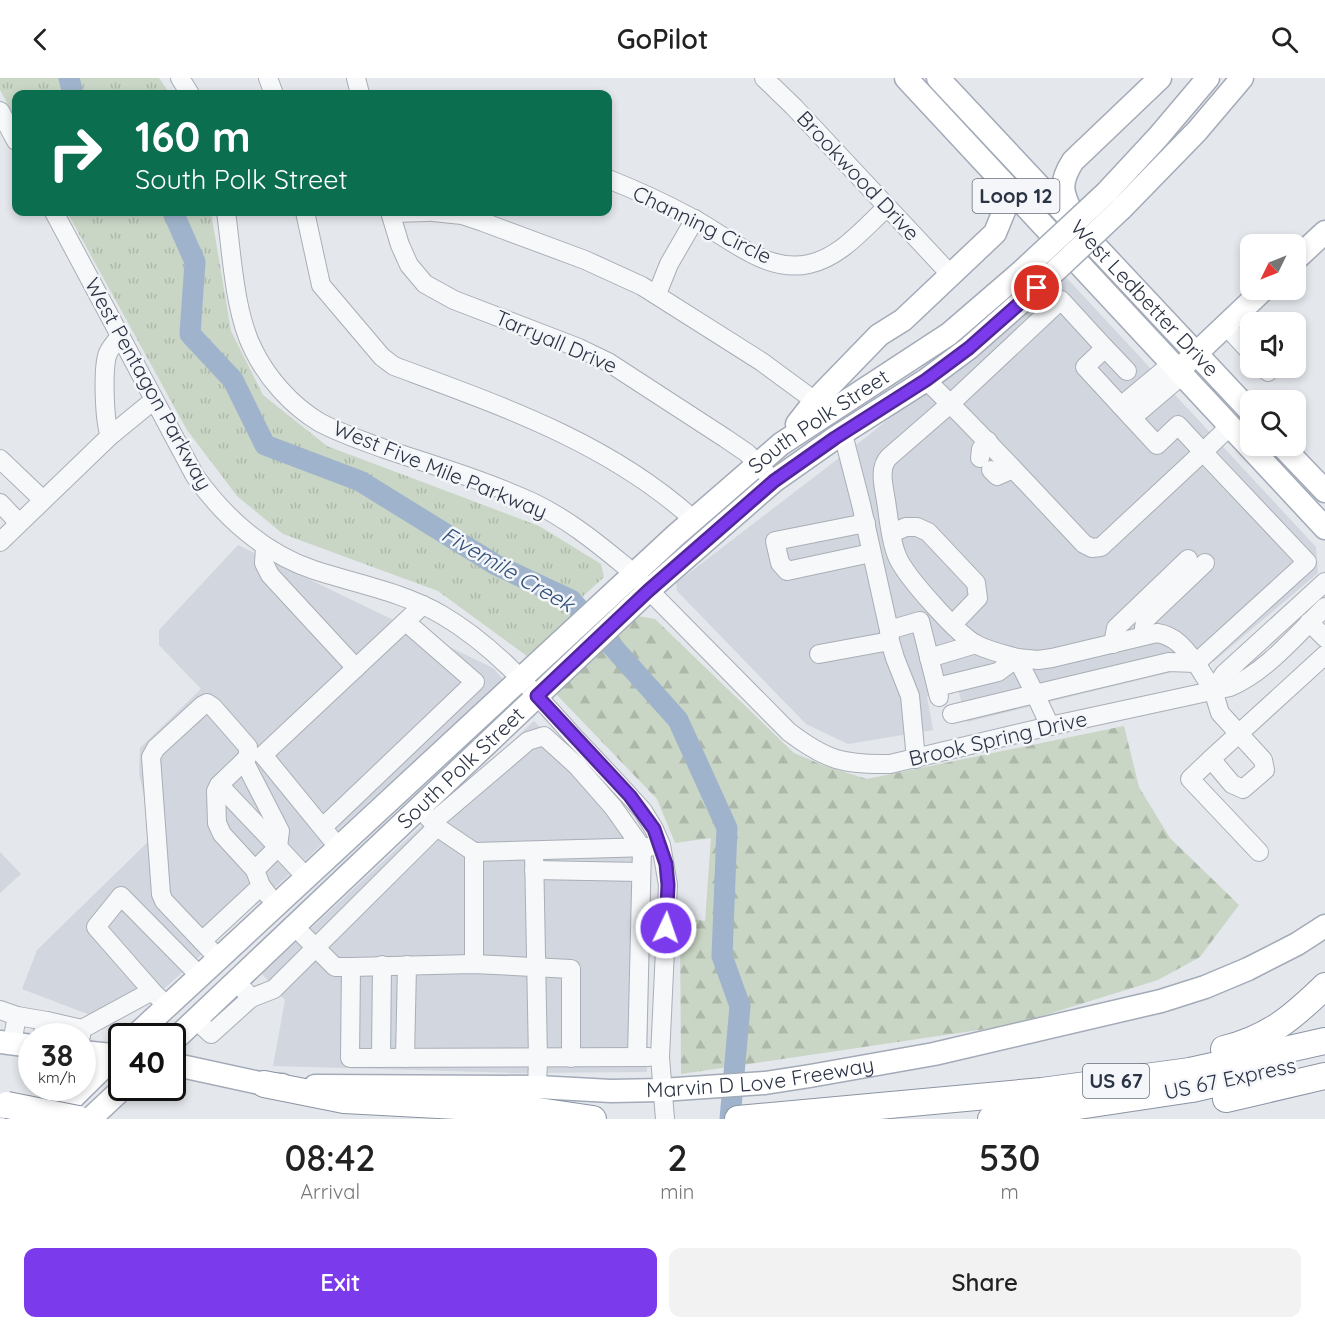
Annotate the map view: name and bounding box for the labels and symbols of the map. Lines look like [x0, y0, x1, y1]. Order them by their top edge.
street label: Brookwood Drive [792, 105, 926, 246]
street label: Channing Circle [629, 179, 776, 269]
road number: Loop 12 [972, 179, 1060, 213]
street label: West Ledbetter Drive [1066, 214, 1225, 382]
north arrow [1240, 234, 1306, 300]
pin [1011, 262, 1062, 313]
street label: West Pentagon Parkway [80, 273, 218, 494]
street label: Tarryall Drive [491, 304, 621, 378]
street label: South Polk Street [742, 363, 893, 479]
street label: West Five Mile Parkway [330, 414, 551, 524]
water label: Fivemile Creek [437, 520, 581, 619]
street label: South Polk Street [391, 701, 529, 834]
street label: Brook Spring Drive [906, 705, 1089, 771]
position arrow [634, 896, 698, 960]
speed limit sign: 40 [108, 1023, 186, 1101]
street label: Marvin D Love Freeway [646, 1051, 876, 1102]
street label: US 67 Express [1161, 1051, 1298, 1105]
road number: US 67 [1083, 1064, 1149, 1098]

